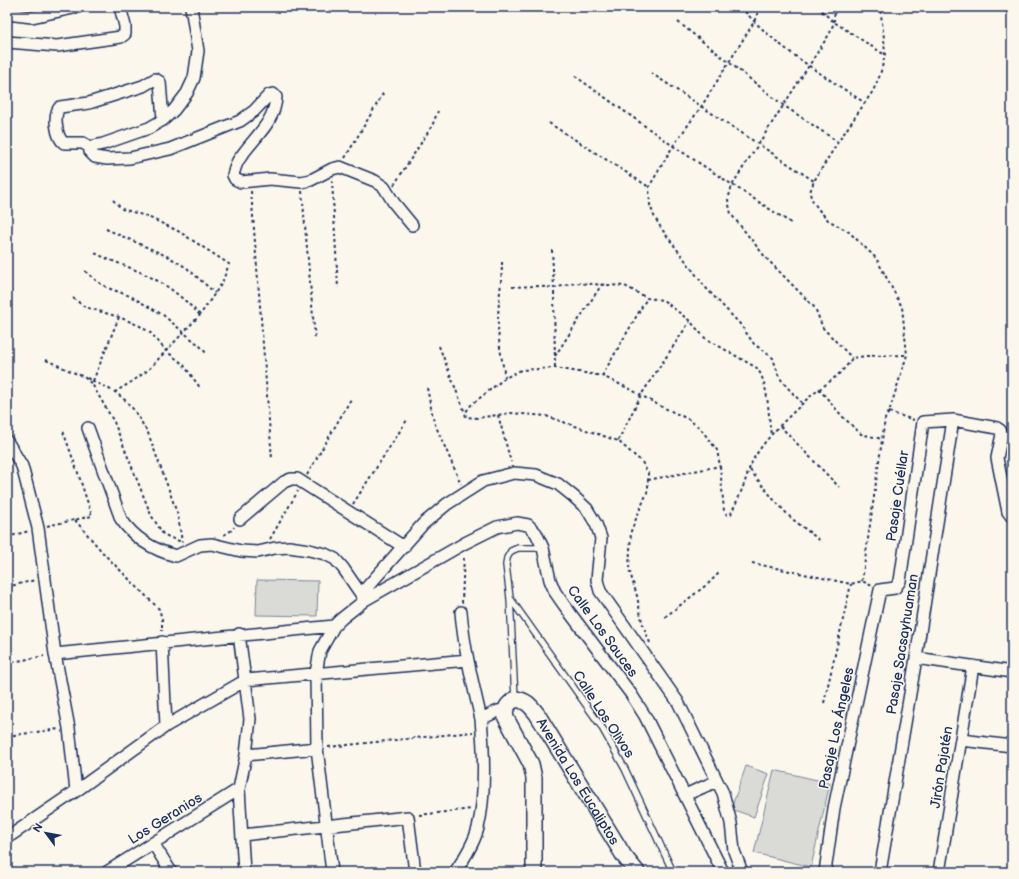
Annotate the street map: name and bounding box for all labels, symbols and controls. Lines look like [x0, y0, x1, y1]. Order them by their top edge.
street label: Pasaje Cuéllar [883, 449, 912, 543]
street label: Pasaje Sacsayhuaman [883, 573, 922, 716]
street label: Calle Los Sauces [564, 582, 642, 680]
street label: Pasaje Los Ángeles [814, 665, 858, 791]
street label: Calle Los Olivos [569, 668, 638, 761]
street label: Avenida Los Eucaliptos [533, 715, 623, 848]
street label: Jirón Pajatén [927, 725, 956, 809]
street label: Los Geranios [125, 789, 205, 848]
north arrow [26, 813, 66, 853]
text: N [30, 821, 46, 835]

